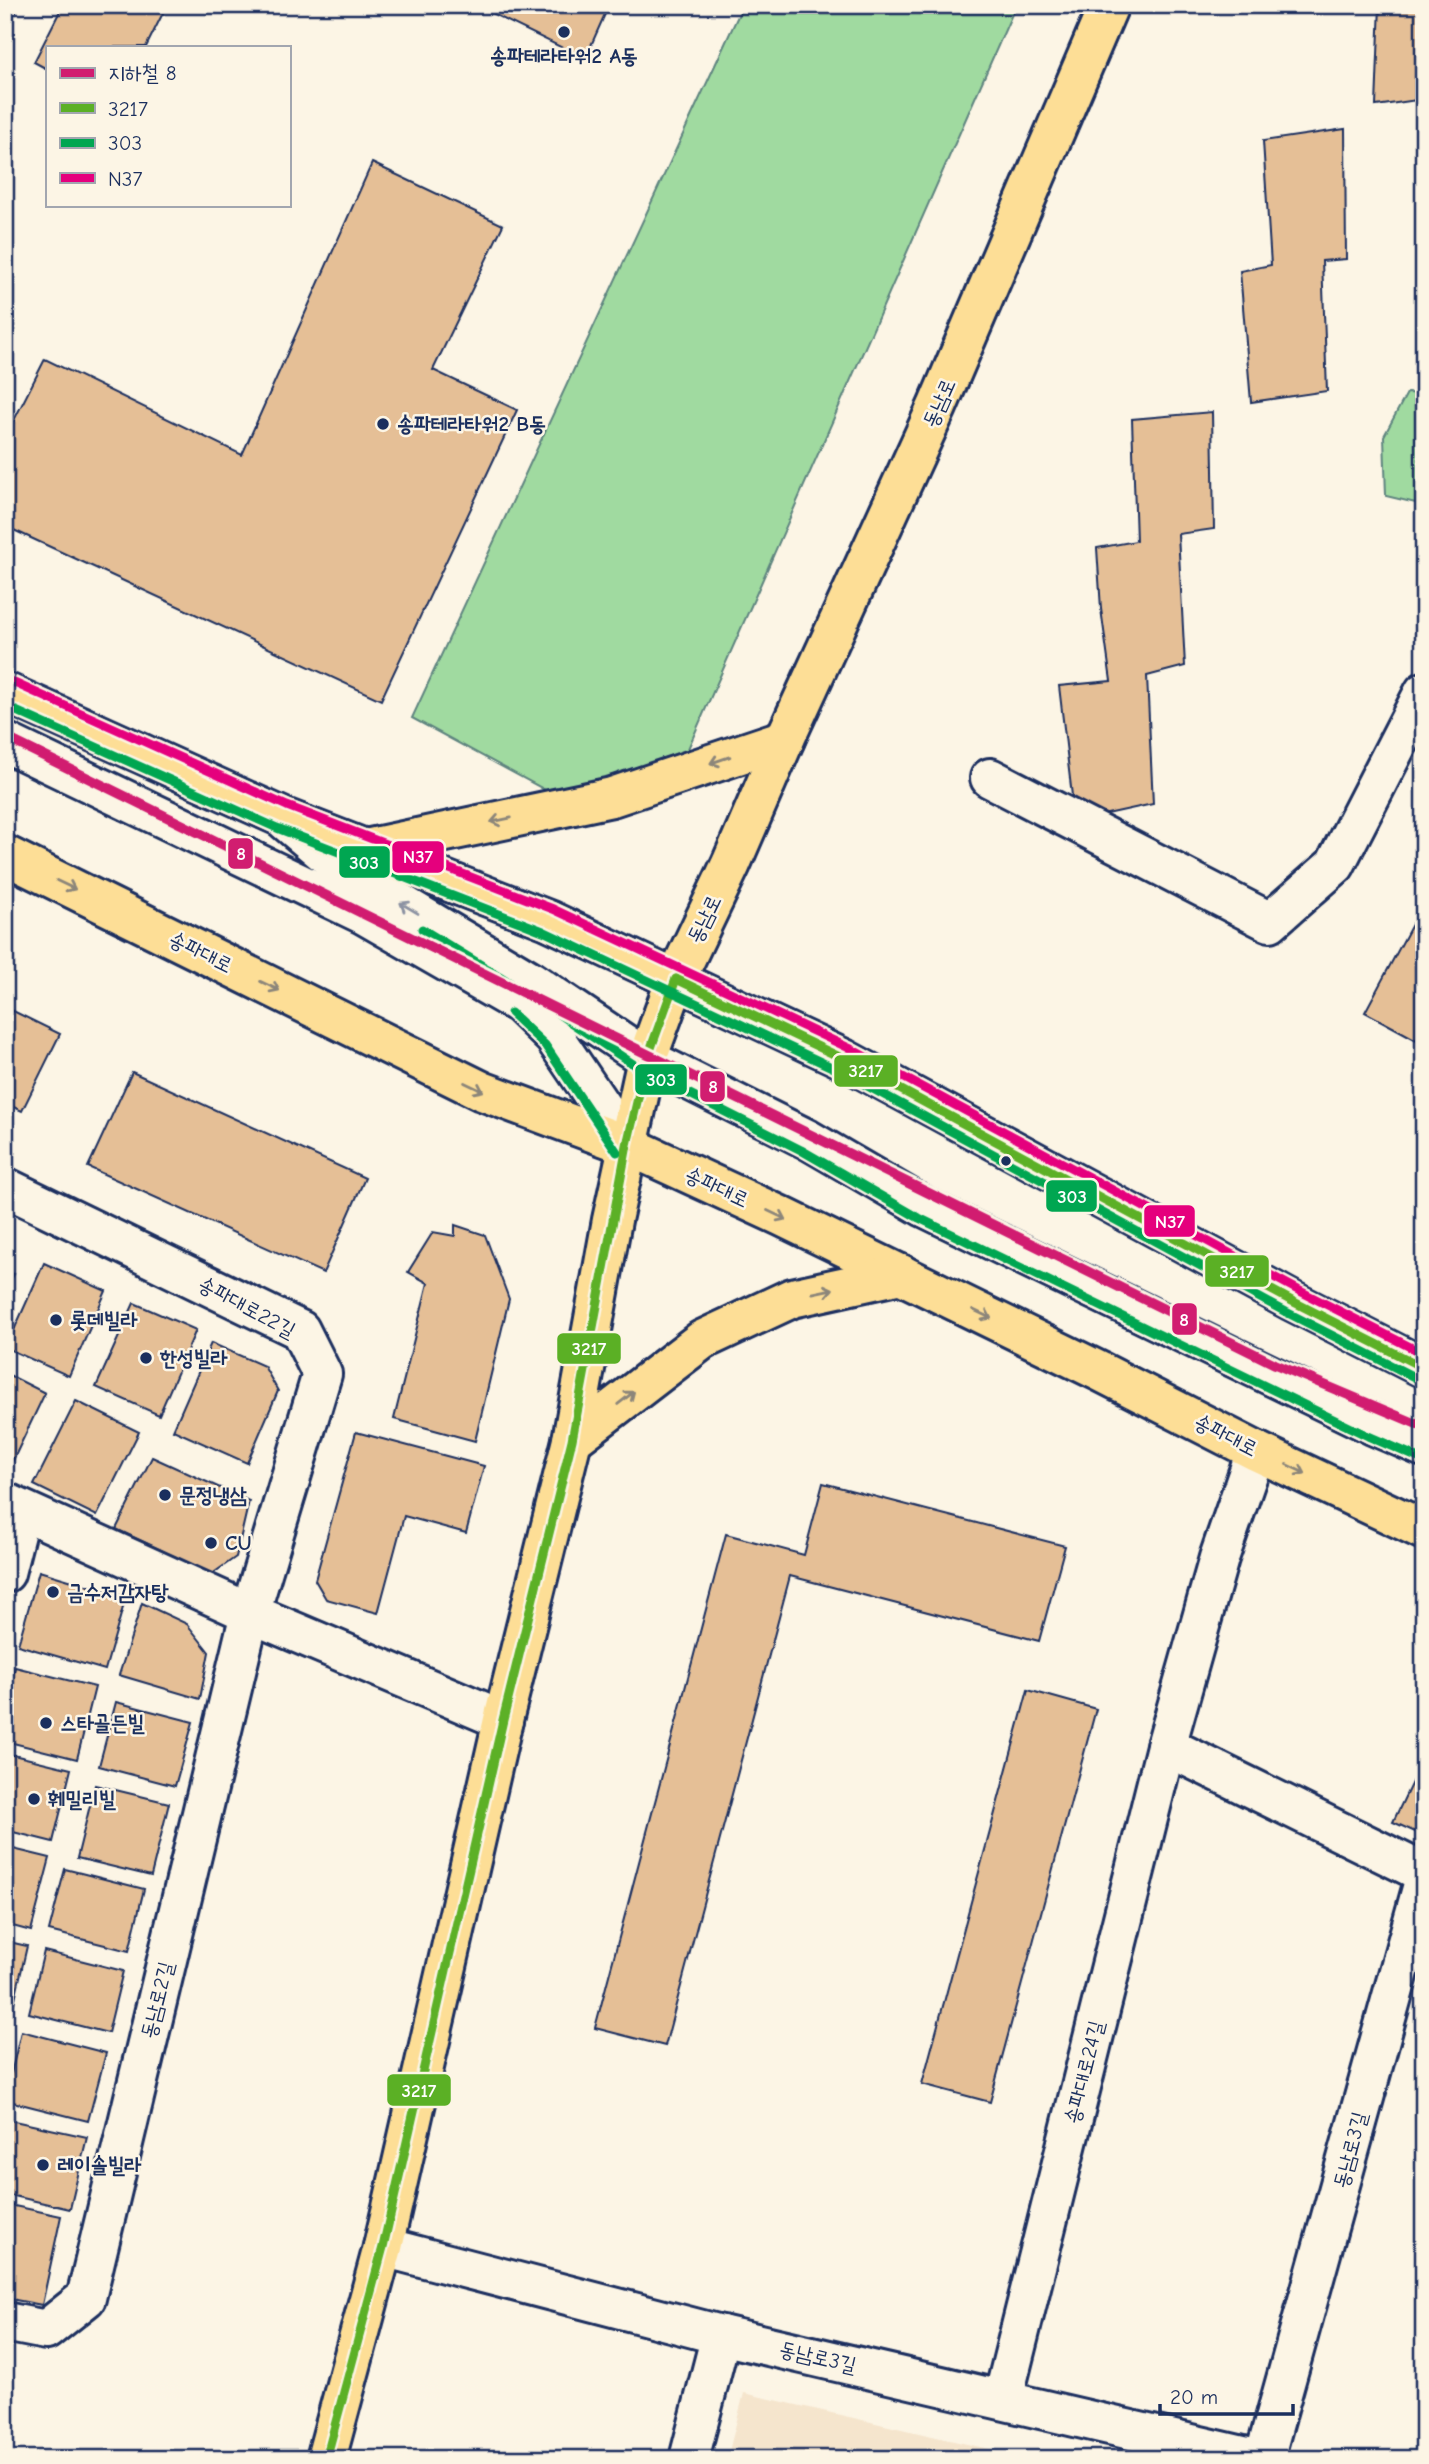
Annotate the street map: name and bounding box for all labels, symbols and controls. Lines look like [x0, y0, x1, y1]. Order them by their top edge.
marker: 송파테라타워2 A동 [556, 24, 572, 40]
place label: 송파테라타워2 A동 [490, 44, 638, 68]
legend [46, 46, 290, 206]
text: 지하철 8 [108, 61, 177, 85]
text: 3217 [108, 97, 148, 121]
text: 303 [108, 131, 142, 155]
text: N37 [108, 167, 142, 191]
street label: 동남로 [918, 375, 960, 431]
place label: 송파테라타워2 B동 [397, 412, 546, 436]
marker: 송파테라타워2 B동 [375, 416, 391, 432]
one-way arrow [710, 755, 732, 768]
one-way arrow [490, 814, 513, 828]
line badge: 8 [227, 837, 254, 870]
line badge: N37 [391, 840, 445, 874]
text: 8 [236, 843, 246, 865]
line badge: 303 [338, 845, 391, 879]
text: N37 [403, 846, 434, 868]
text: 303 [349, 852, 379, 874]
one-way arrow [55, 879, 76, 893]
street label: 동남로 [682, 891, 726, 947]
one-way arrow [400, 901, 420, 915]
street label: 송파대로 [165, 926, 237, 978]
one-way arrow [259, 980, 280, 994]
line badge: 3217 [833, 1054, 899, 1088]
text: 3217 [849, 1060, 884, 1082]
line badge: 303 [634, 1063, 688, 1096]
text: 303 [646, 1069, 676, 1091]
line badge: 8 [699, 1070, 726, 1103]
text: 8 [708, 1076, 718, 1098]
one-way arrow [463, 1081, 484, 1094]
unlabelled marker [999, 1154, 1013, 1168]
street label: 송파대로 [681, 1162, 753, 1212]
line badge: 303 [1045, 1179, 1098, 1213]
text: 303 [1057, 1186, 1087, 1208]
line badge: N37 [1143, 1204, 1196, 1238]
one-way arrow [766, 1209, 788, 1222]
text: N37 [1155, 1211, 1186, 1233]
line badge: 3217 [1204, 1254, 1270, 1288]
text: 3217 [1220, 1261, 1255, 1283]
street label: 송파대로22길 [194, 1271, 300, 1343]
one-way arrow [811, 1284, 834, 1298]
line badge: 8 [1171, 1302, 1198, 1336]
place label: 롯데빌라 [70, 1308, 138, 1332]
one-way arrow [971, 1308, 992, 1321]
text: 8 [1179, 1309, 1189, 1331]
marker: 롯데빌라 [48, 1312, 64, 1328]
line badge: 3217 [556, 1332, 622, 1365]
text: 3217 [572, 1338, 607, 1360]
place label: 한성빌라 [159, 1346, 228, 1370]
marker: 한성빌라 [138, 1350, 154, 1366]
one-way arrow [616, 1391, 634, 1406]
street label: 송파대로 [1190, 1409, 1262, 1461]
one-way arrow [1285, 1463, 1306, 1477]
place label: 문정냉삼 [179, 1483, 247, 1507]
marker: 문정냉삼 [157, 1487, 173, 1503]
place label: CU [225, 1531, 252, 1555]
marker: CU [203, 1535, 219, 1551]
place label: 금수저감자탕 [67, 1580, 169, 1604]
marker: 금수저감자탕 [45, 1584, 61, 1600]
place label: 스타골든빌 [60, 1711, 146, 1735]
marker: 스타골든빌 [38, 1715, 54, 1731]
place label: 훼밀리빌 [48, 1787, 117, 1811]
marker: 훼밀리빌 [26, 1791, 42, 1807]
street label: 동남로2길 [136, 1959, 178, 2041]
street label: 송파대로24길 [1060, 2018, 1108, 2126]
line badge: 3217 [386, 2073, 452, 2107]
text: 3217 [402, 2080, 437, 2102]
street label: 동남로3길 [1328, 2109, 1372, 2191]
place label: 레이솔빌라 [57, 2153, 142, 2177]
marker: 레이솔빌라 [35, 2157, 51, 2173]
street label: 동남로3길 [777, 2337, 859, 2378]
scale bar [1160, 2373, 1292, 2417]
text: 20 m [1170, 2385, 1218, 2409]

